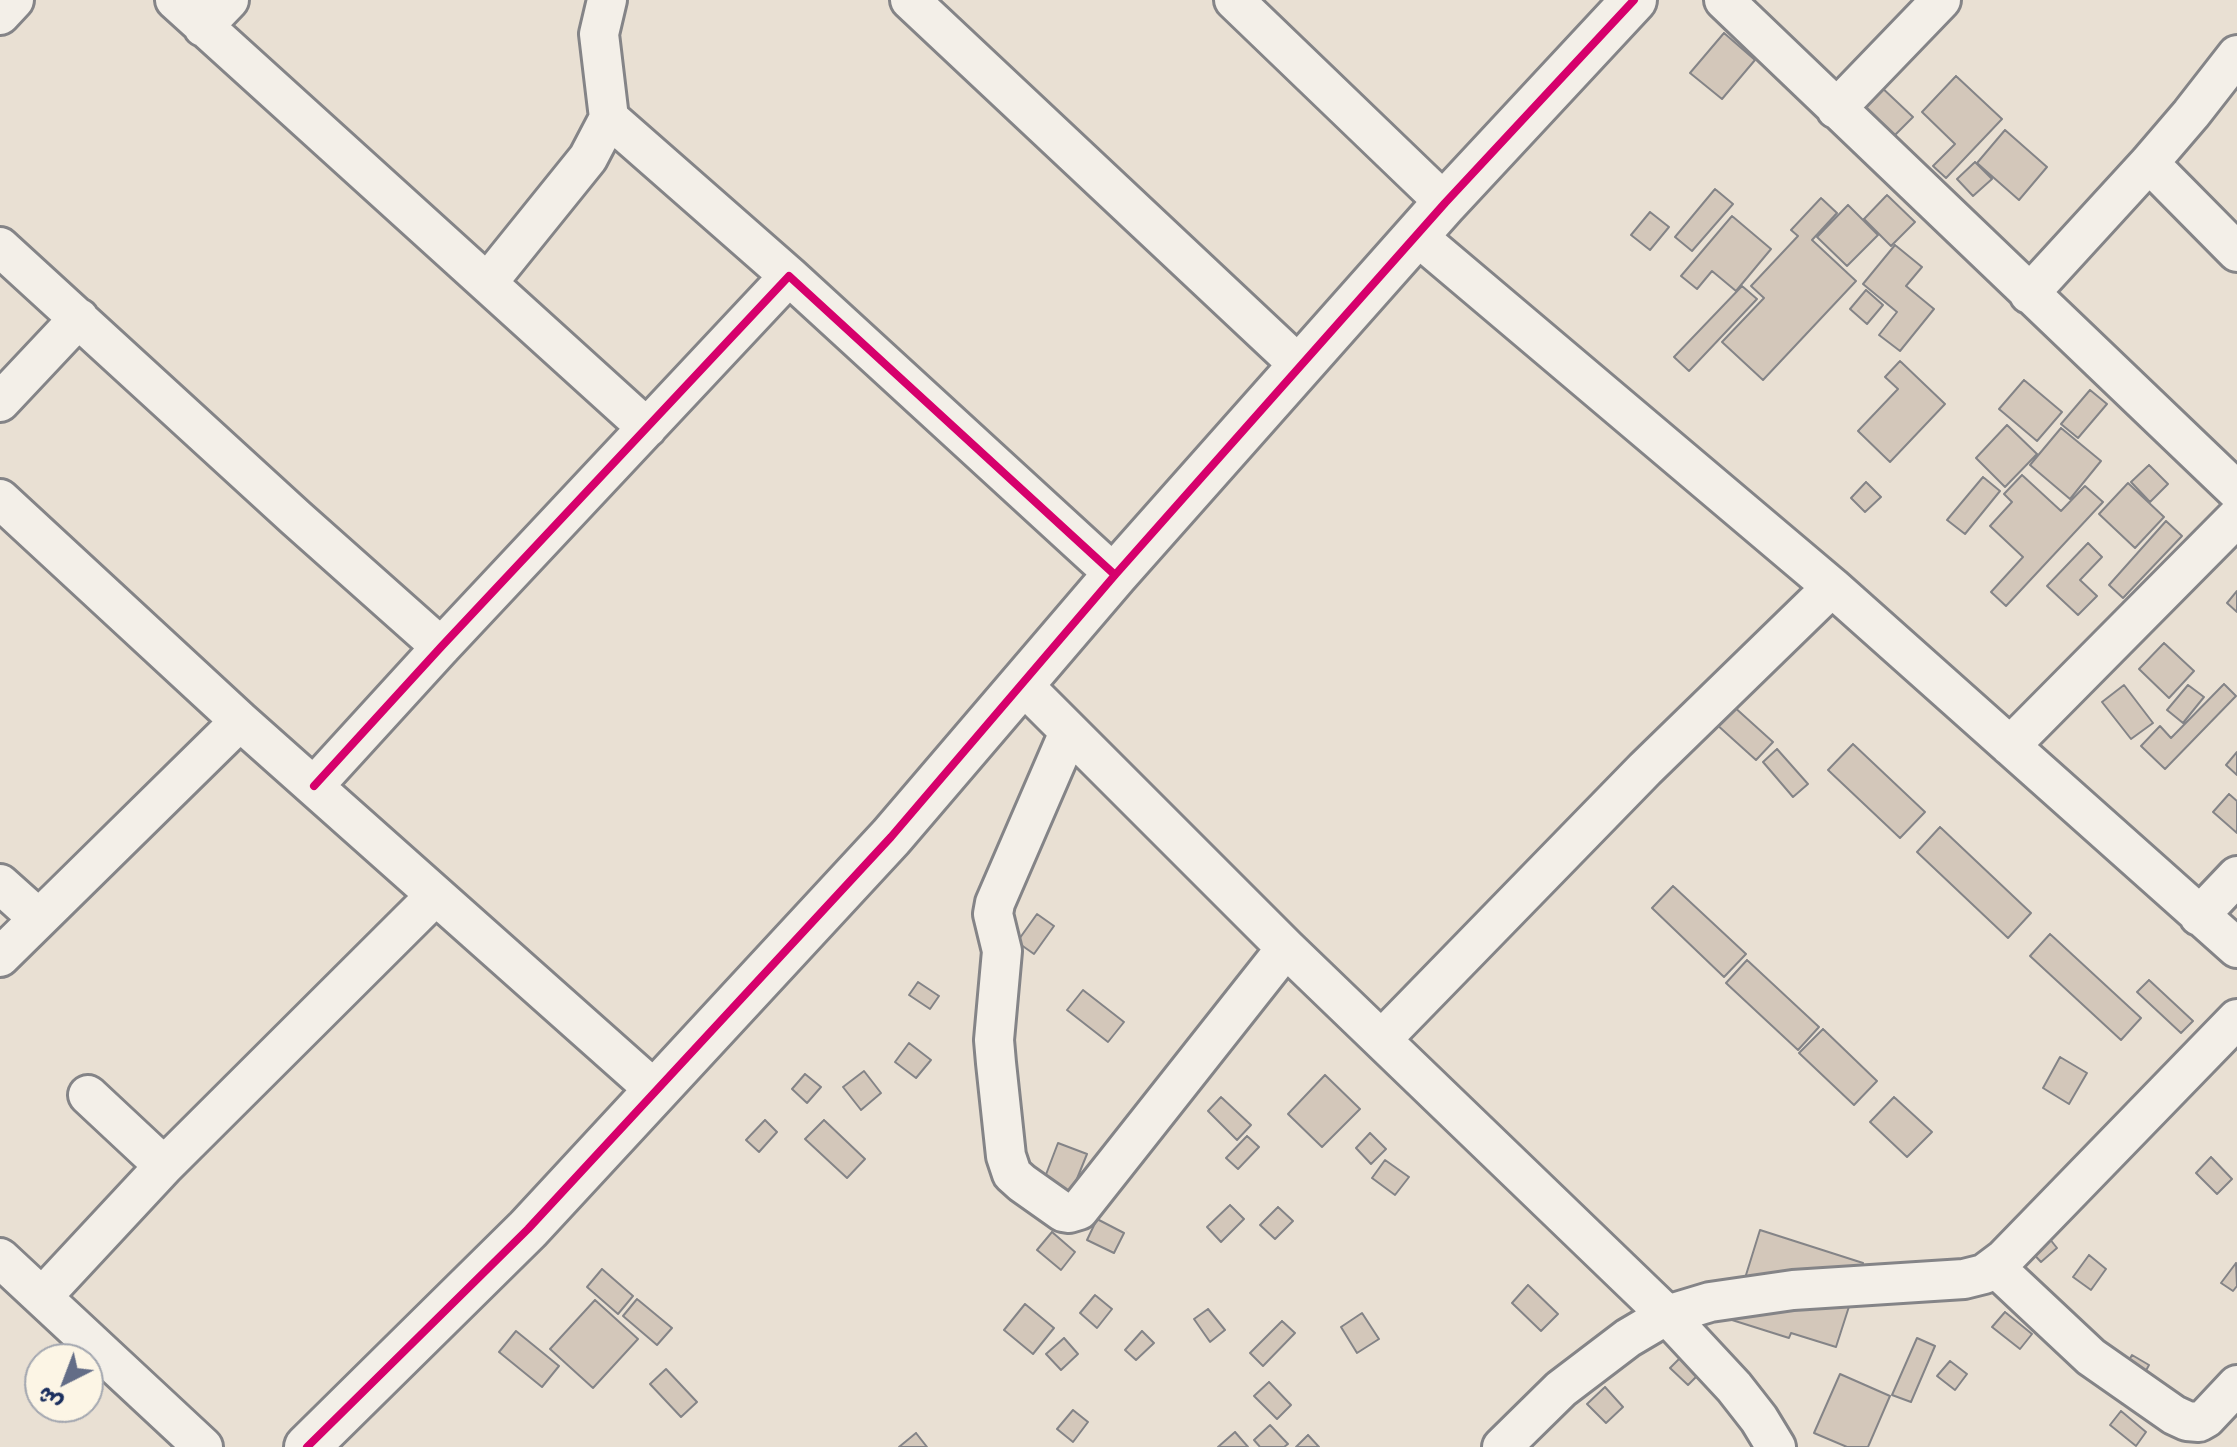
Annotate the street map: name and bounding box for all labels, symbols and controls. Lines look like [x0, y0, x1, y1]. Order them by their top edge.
north arrow [24, 1343, 104, 1423]
text: ش [30, 1380, 68, 1419]

